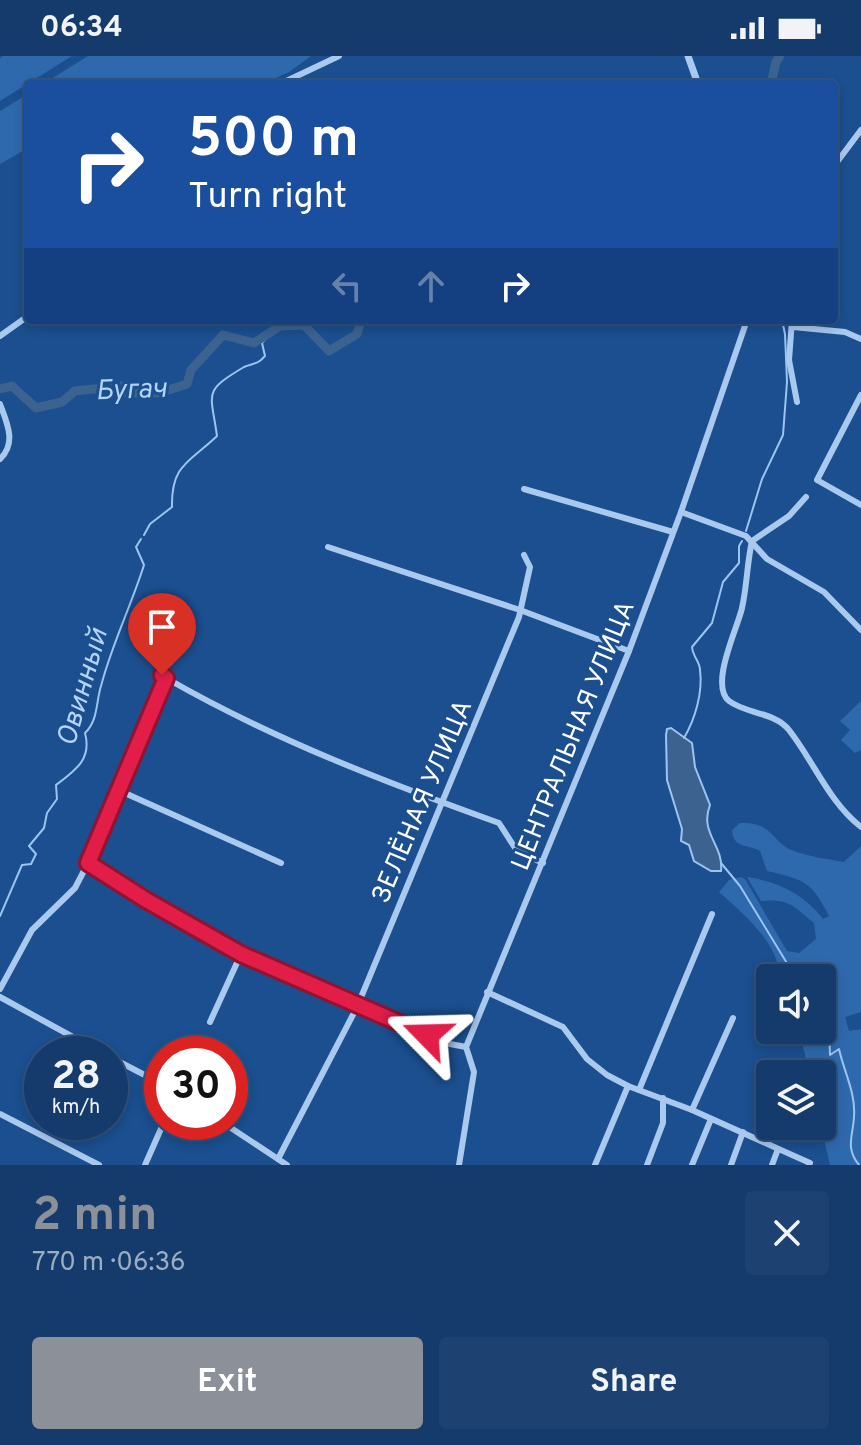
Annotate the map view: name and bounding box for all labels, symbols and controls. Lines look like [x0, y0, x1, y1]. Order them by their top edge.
text: 06:34 [40, 10, 123, 47]
text: 500 m [188, 106, 359, 176]
icon: right [56, 112, 160, 216]
text: Turn right [188, 175, 347, 221]
icon: left [325, 264, 369, 308]
icon: ahead [409, 264, 453, 308]
icon: right [493, 264, 537, 308]
water label: Бугач [95, 372, 168, 410]
pin [128, 593, 196, 675]
street label: ЦЕНТРАЛЬНАЯ УЛИЦА [505, 596, 644, 876]
icon: arrive [140, 605, 184, 649]
water label: Овинный [50, 624, 118, 751]
street label: ЗЕЛЁНАЯ УЛИЦА [365, 695, 481, 909]
map controls [756, 964, 836, 1140]
button: sound [756, 964, 836, 1044]
position arrow [385, 993, 469, 1077]
speed limit sign: 30 [144, 1036, 248, 1140]
text: 28 [51, 1053, 101, 1103]
button: layers [756, 1060, 836, 1140]
text: km/h [52, 1095, 100, 1121]
text: 2 min [32, 1187, 157, 1247]
button: close [745, 1191, 829, 1275]
text: 770 m · 06:36 [32, 1247, 186, 1280]
button: Exit [32, 1337, 423, 1429]
button: Share [439, 1337, 829, 1429]

